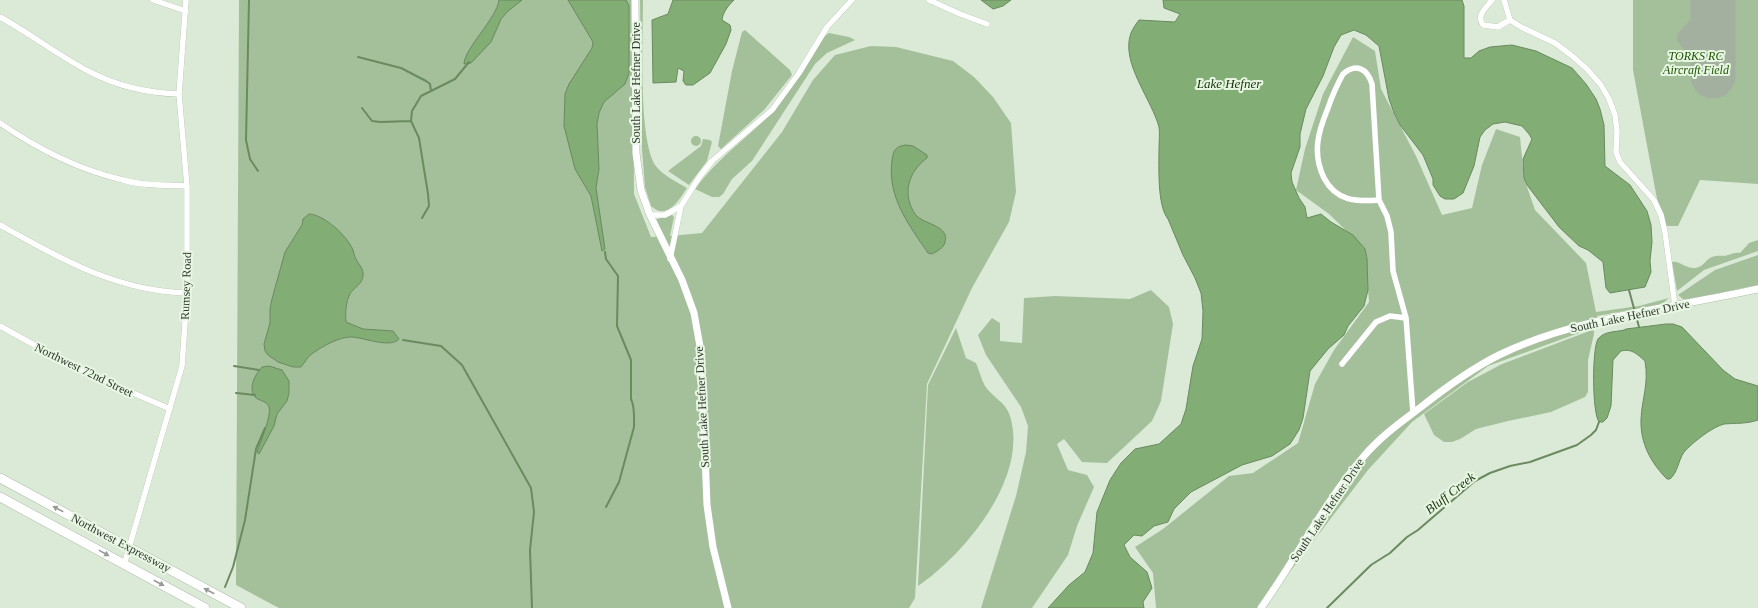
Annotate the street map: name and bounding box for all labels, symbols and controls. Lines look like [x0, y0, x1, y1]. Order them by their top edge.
street label: South Lake Hefner Drive [629, 22, 643, 144]
park label: TORKS RC Aircraft Field [1662, 49, 1730, 77]
water label: Lake Hefner [1196, 76, 1262, 91]
street label: Rumsey Road [178, 252, 194, 320]
street label: South Lake Hefner Drive [1569, 297, 1691, 335]
street label: Northwest 72nd Street [32, 340, 136, 400]
street label: South Lake Hefner Drive [692, 346, 712, 468]
street label: South Lake Hefner Drive [1287, 456, 1367, 564]
water label: Bluff Creek [1422, 469, 1478, 517]
one-way arrow [53, 506, 64, 513]
street label: Northwest Expressway [69, 511, 173, 575]
one-way arrow [99, 550, 110, 557]
one-way arrow [153, 580, 165, 586]
one-way arrow [203, 587, 215, 594]

